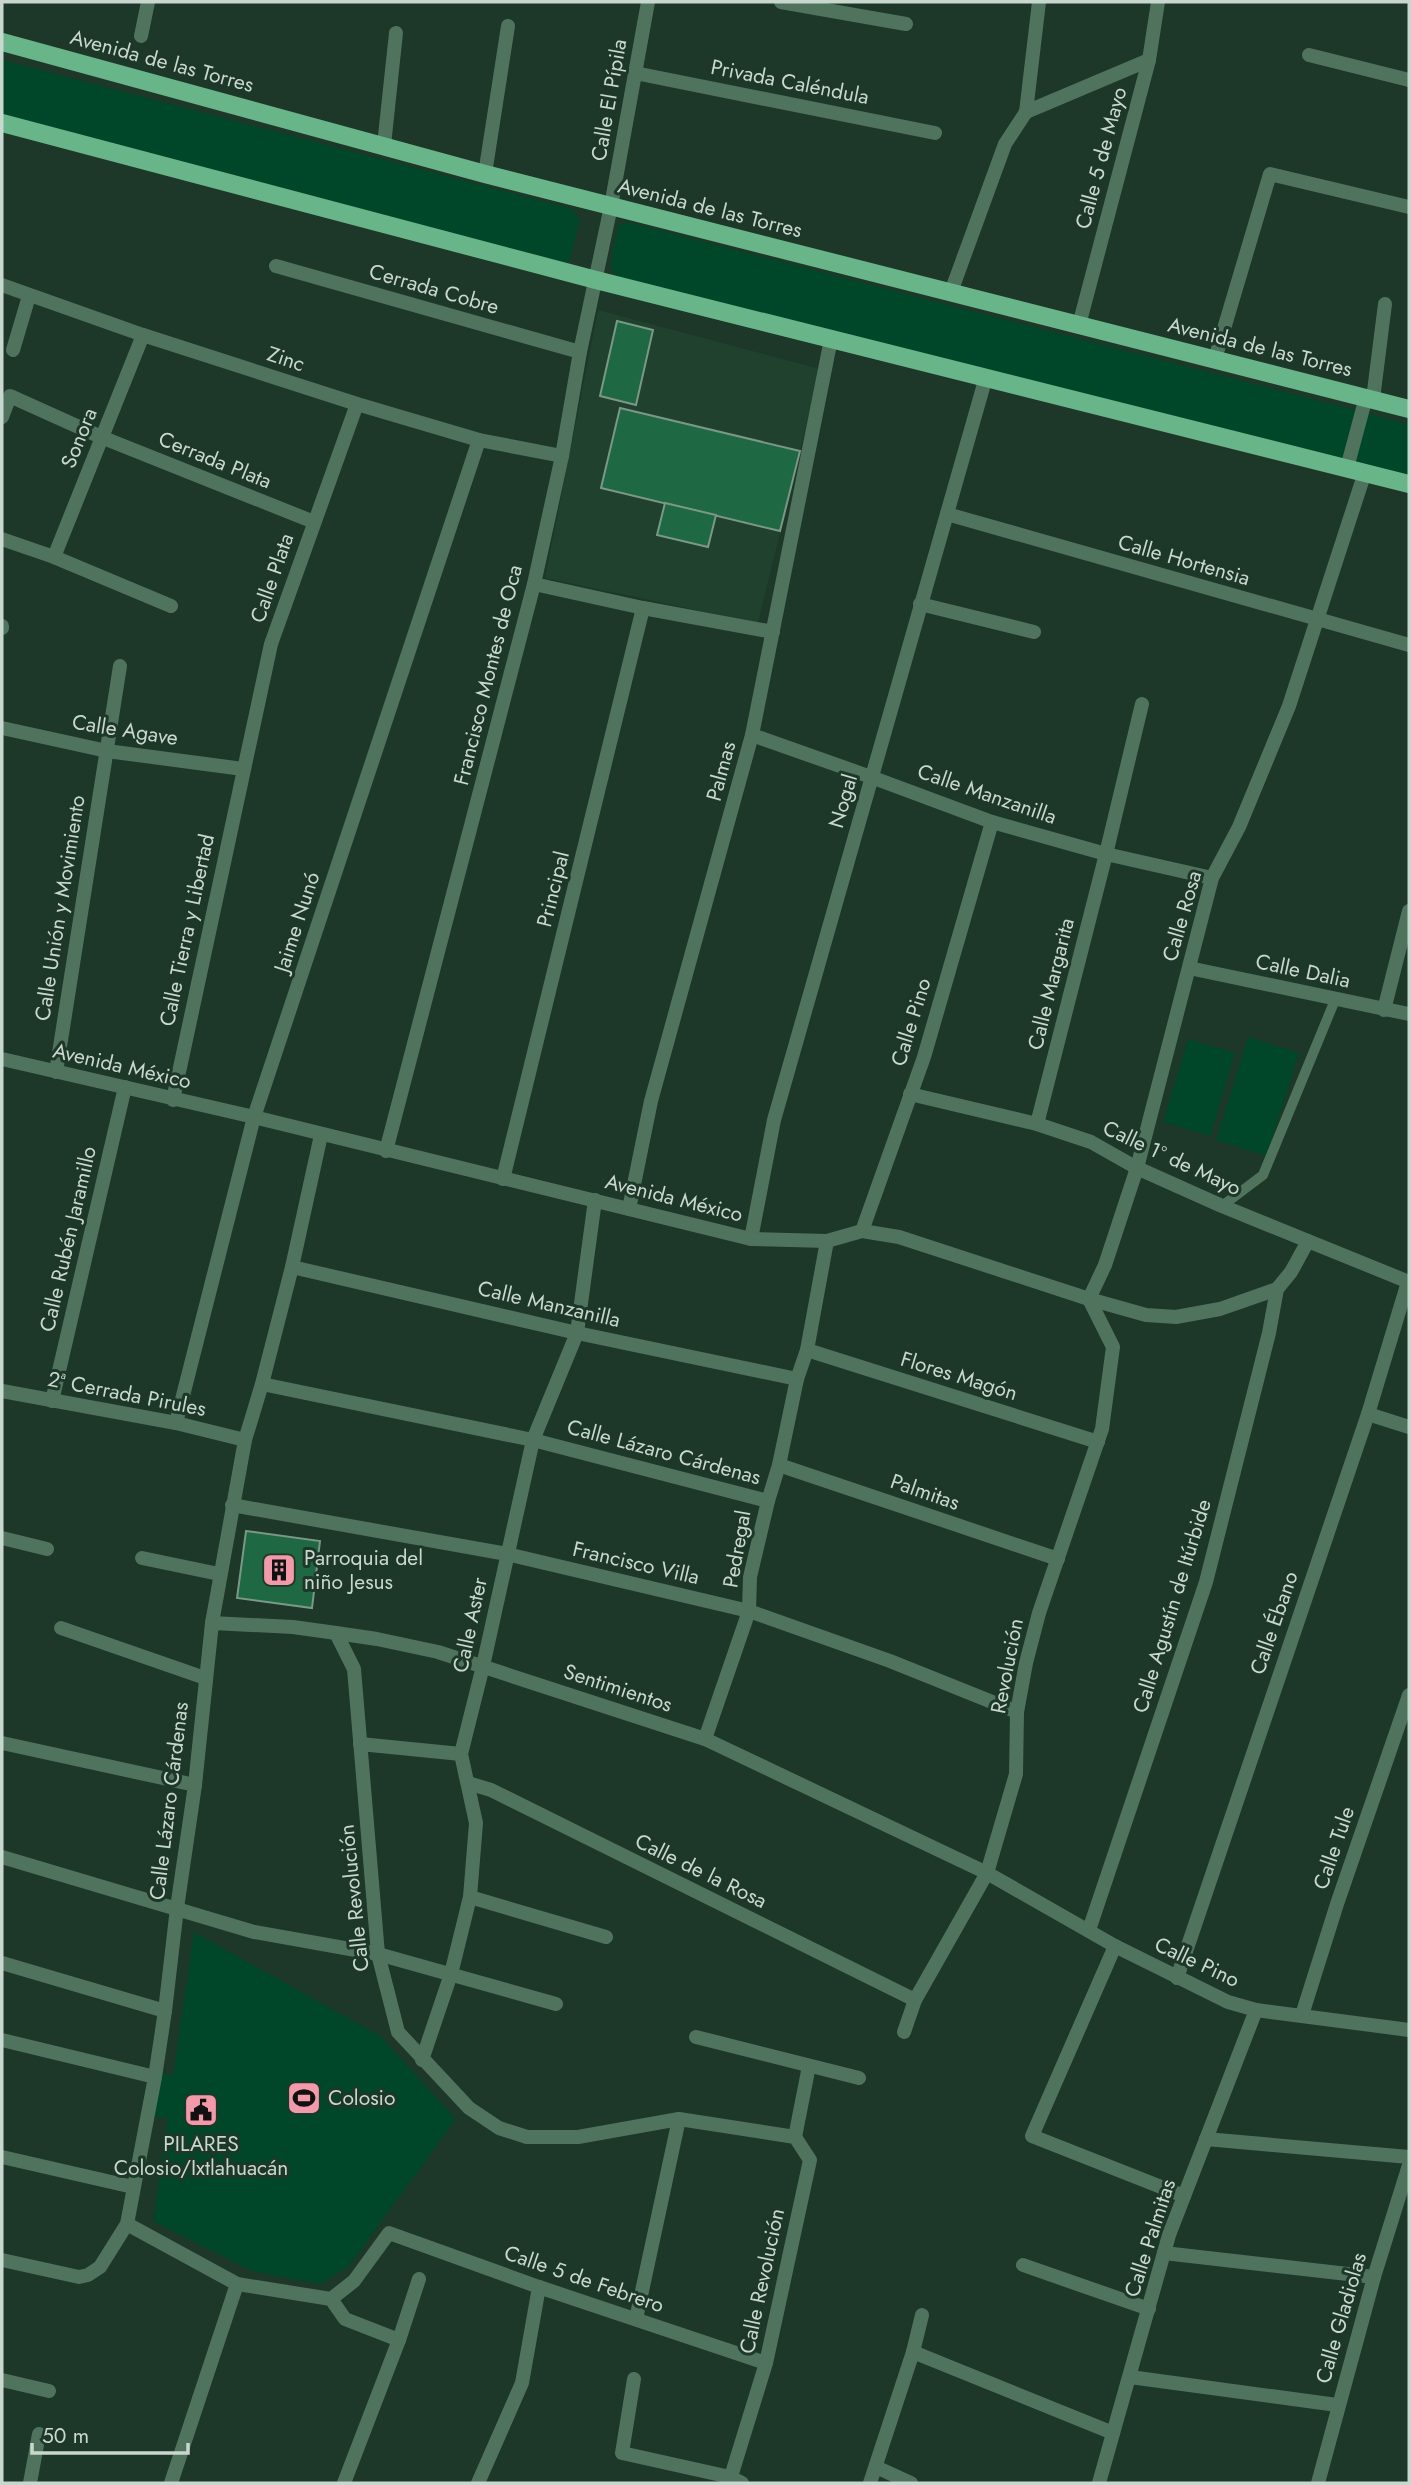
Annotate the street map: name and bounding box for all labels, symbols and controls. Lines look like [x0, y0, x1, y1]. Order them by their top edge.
street label: Avenida de las Torres [67, 22, 257, 100]
street label: Calle El Pípila [584, 37, 634, 163]
street label: Privada Caléndula [708, 52, 872, 112]
street label: Calle 5 de Mayo [1068, 84, 1134, 232]
street label: Avenida de las Torres [615, 171, 805, 245]
street label: Cerrada Cobre [366, 256, 503, 322]
street label: Avenida de las Torres [1165, 310, 1355, 384]
street label: Zinc [263, 339, 309, 379]
street label: Sonora [53, 403, 105, 473]
street label: Cerrada Plata [154, 424, 276, 496]
street label: Calle Hortensia [1115, 527, 1253, 593]
street label: Calle Plata [243, 529, 301, 627]
street label: Francisco Montes de Oca [446, 562, 530, 788]
street label: Calle Agave [70, 707, 180, 753]
street label: Palmas [699, 738, 743, 804]
street label: Calle Manzanilla [913, 756, 1061, 832]
street label: Nogal [821, 771, 865, 831]
street label: Calle Unión y Movimiento [27, 793, 93, 1023]
street label: Calle Tierra y Libertad [152, 831, 222, 1029]
street label: Principal [529, 848, 577, 930]
street label: Calle Rosa [1155, 867, 1209, 965]
street label: Jaime Nunó [266, 868, 327, 979]
street label: Calle Margarita [1020, 915, 1082, 1053]
street label: Calle Dalia [1253, 946, 1353, 996]
street label: Calle Pino [883, 974, 939, 1070]
street label: Avenida México [50, 1036, 194, 1096]
street label: Calle 1º de Mayo [1098, 1113, 1246, 1203]
street label: Calle Rubén Jaramillo [32, 1143, 104, 1335]
street label: Avenida México [602, 1166, 746, 1230]
street label: Calle Manzanilla [475, 1273, 623, 1335]
street label: Flores Magón [897, 1344, 1021, 1408]
street label: 2ª Cerrada Pirules [45, 1364, 209, 1424]
street label: Calle Lázaro Cárdenas [564, 1412, 764, 1492]
street label: Palmitas [886, 1466, 964, 1518]
street label: Calle Agustín de Itúrbide [1125, 1495, 1219, 1717]
street label: Pedregal [715, 1508, 759, 1590]
street label: Francisco Villa [570, 1534, 702, 1592]
place label: Parroquia del niño Jesus [304, 1543, 423, 1597]
building icon: Parroquia del niño Jesus [260, 1551, 298, 1589]
street label: Calle Ébano [1242, 1567, 1306, 1679]
street label: Calle Aster [445, 1574, 495, 1675]
street label: Revolución [983, 1616, 1031, 1716]
street label: Sentimientos [560, 1656, 676, 1720]
street label: Calle Lázaro Cárdenas [142, 1700, 196, 1902]
street label: Calle Tule [1306, 1802, 1362, 1894]
street label: Calle Revolución [331, 1823, 377, 1973]
street label: Calle de la Rosa [630, 1826, 772, 1916]
street label: Calle Pino [1150, 1929, 1244, 1995]
sports icon: Colosio [285, 2079, 323, 2117]
place label: Colosio [328, 2083, 396, 2113]
public building icon: PILARES Colosio/Ixtlahuacán [182, 2091, 220, 2129]
place label: PILARES Colosio/Ixtlahuacán [114, 2129, 288, 2183]
street label: Calle Palmitas [1117, 2175, 1183, 2301]
street label: Calle Revolución [732, 2206, 792, 2356]
street label: Calle 5 de Febrero [500, 2238, 668, 2320]
street label: Calle Gladiolas [1308, 2249, 1374, 2387]
scale bar [32, 2412, 187, 2456]
text: 50 m [42, 2421, 89, 2451]

